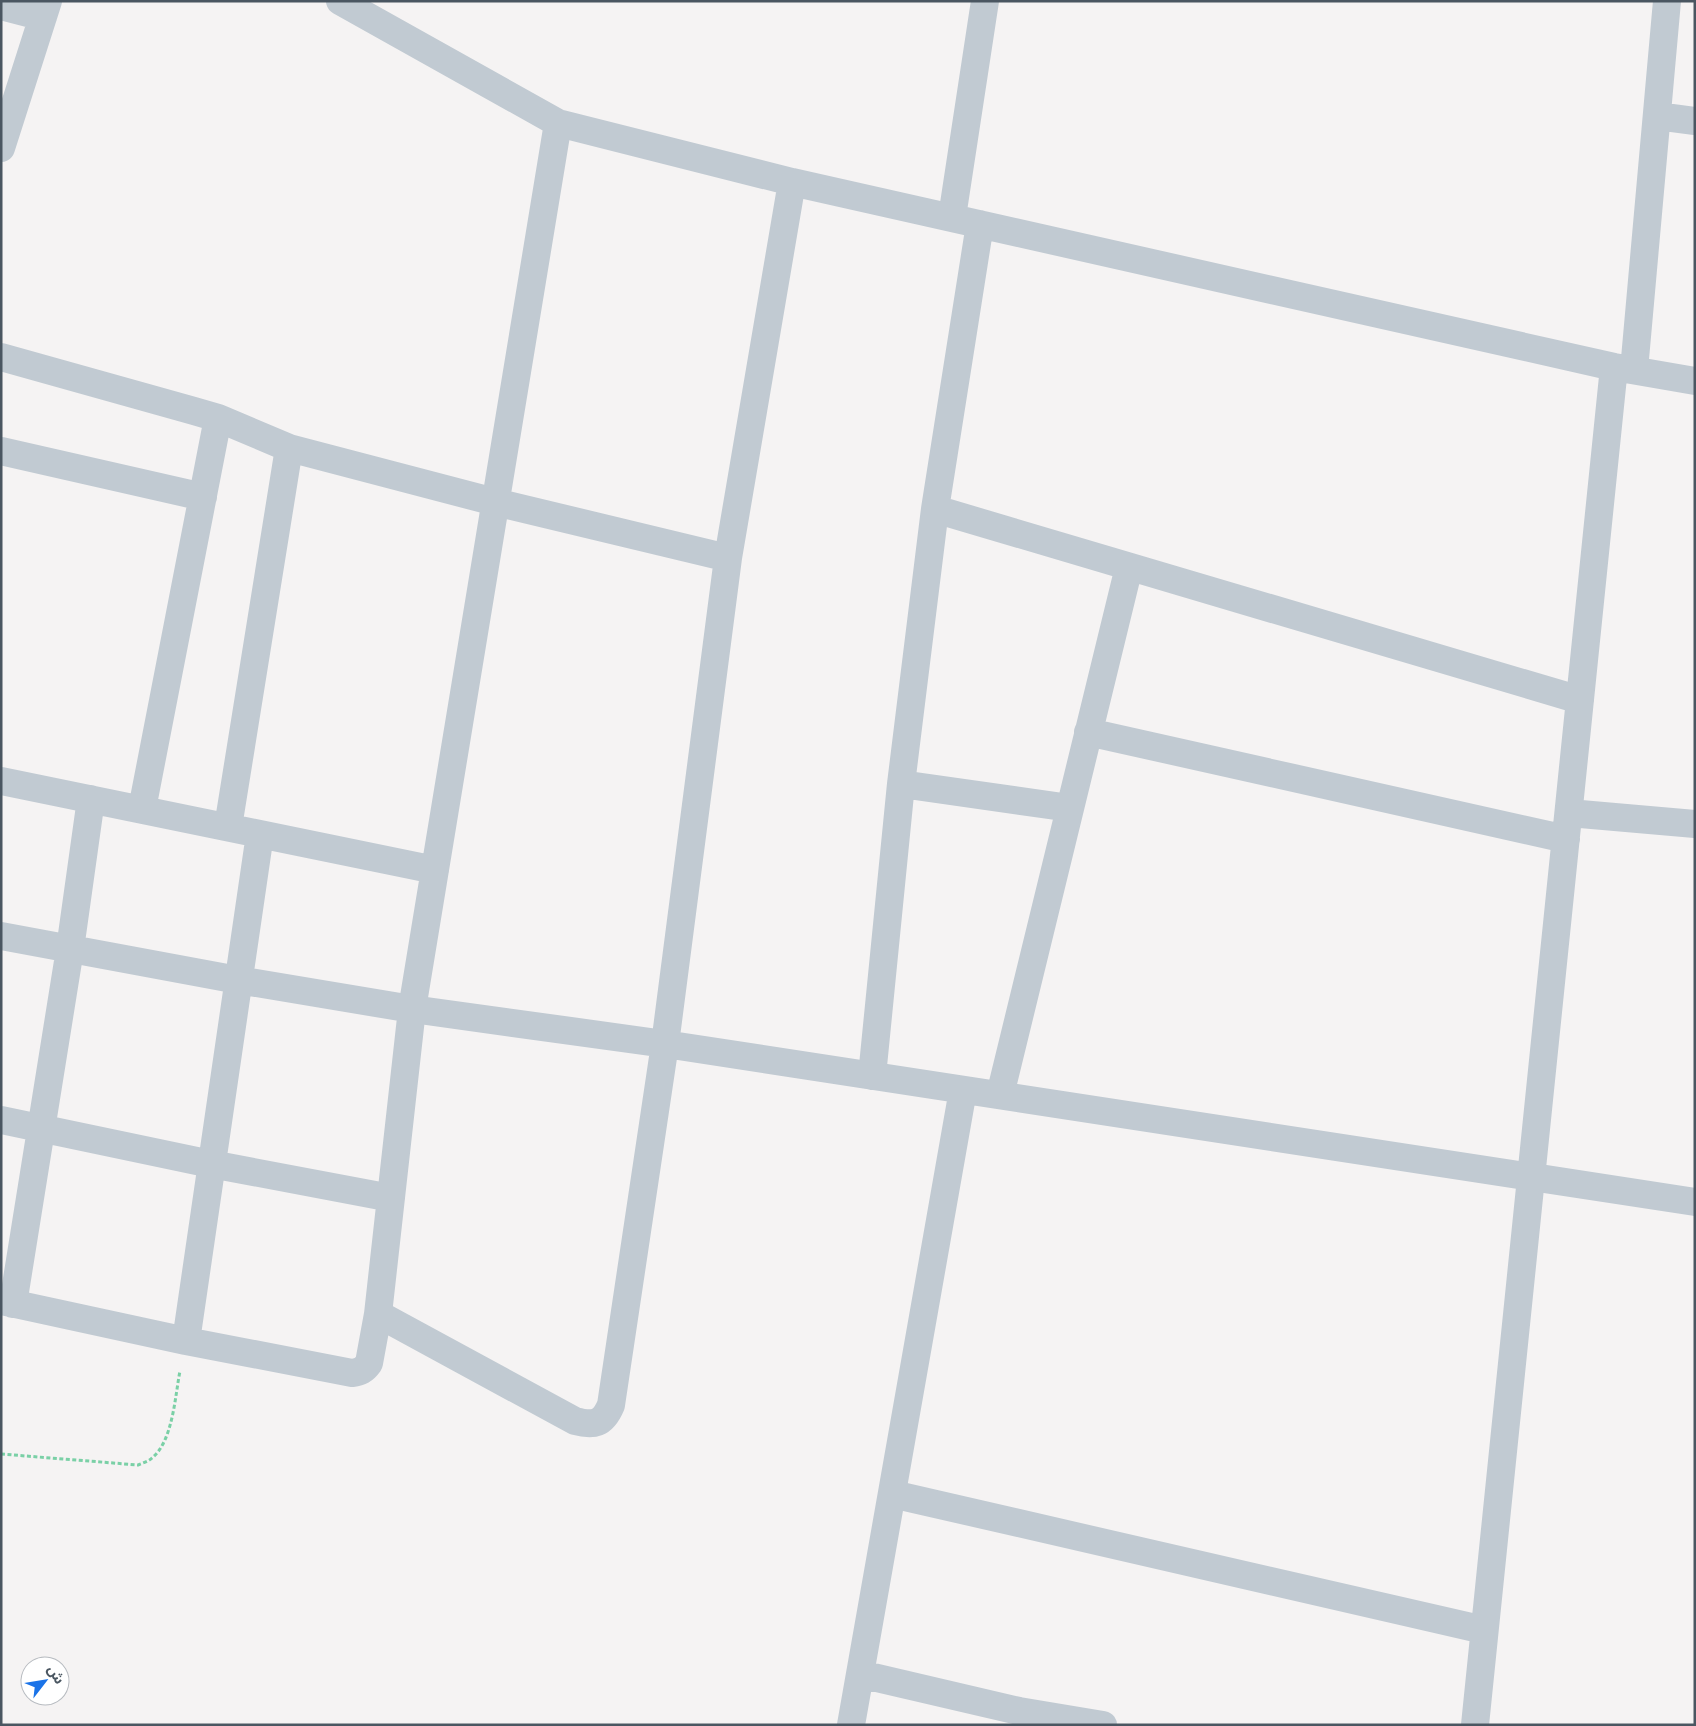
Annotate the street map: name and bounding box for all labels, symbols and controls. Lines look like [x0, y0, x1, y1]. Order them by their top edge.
north arrow [20, 1656, 70, 1706]
text: ش [44, 1661, 69, 1687]

